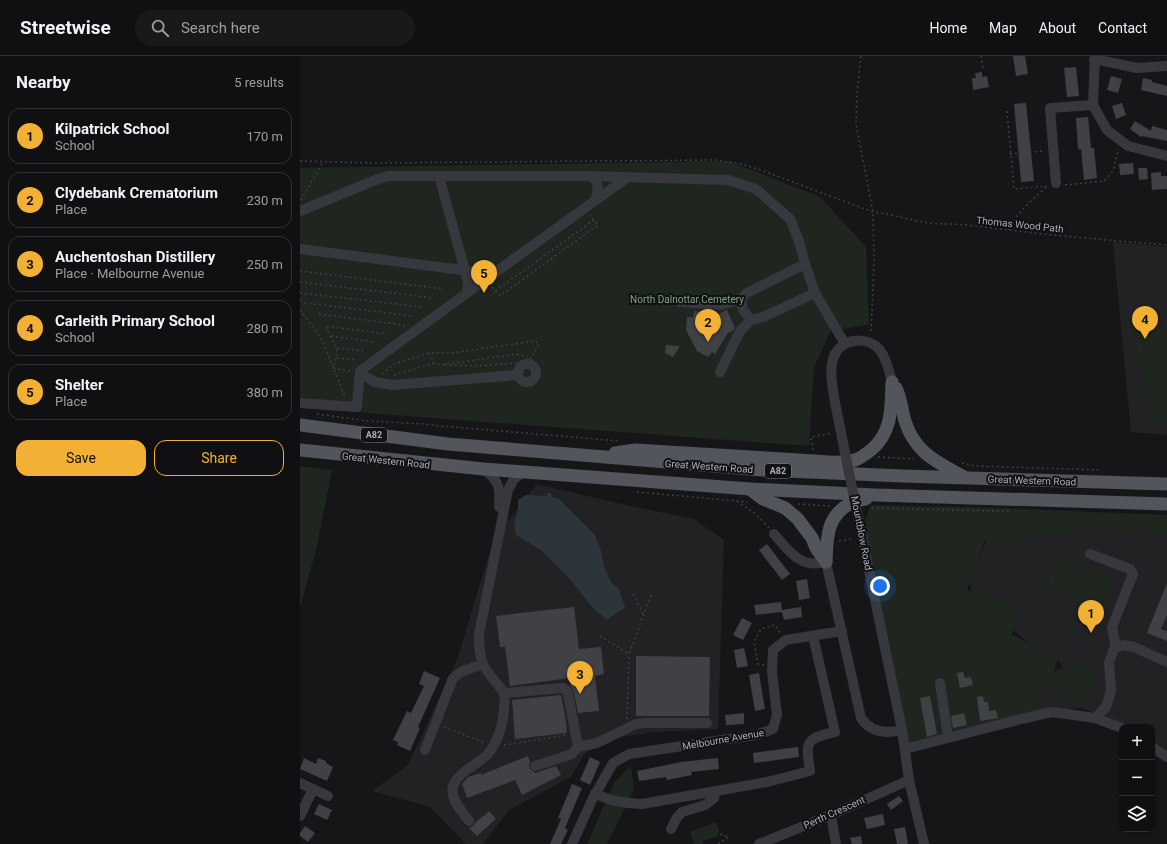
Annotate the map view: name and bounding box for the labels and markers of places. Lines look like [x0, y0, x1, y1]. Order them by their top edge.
pin: 5 [471, 260, 497, 293]
pin: 4 [1132, 306, 1158, 339]
pin: 2 [695, 309, 721, 342]
pin: 1 [1078, 600, 1104, 633]
pin: 3 [567, 661, 593, 694]

